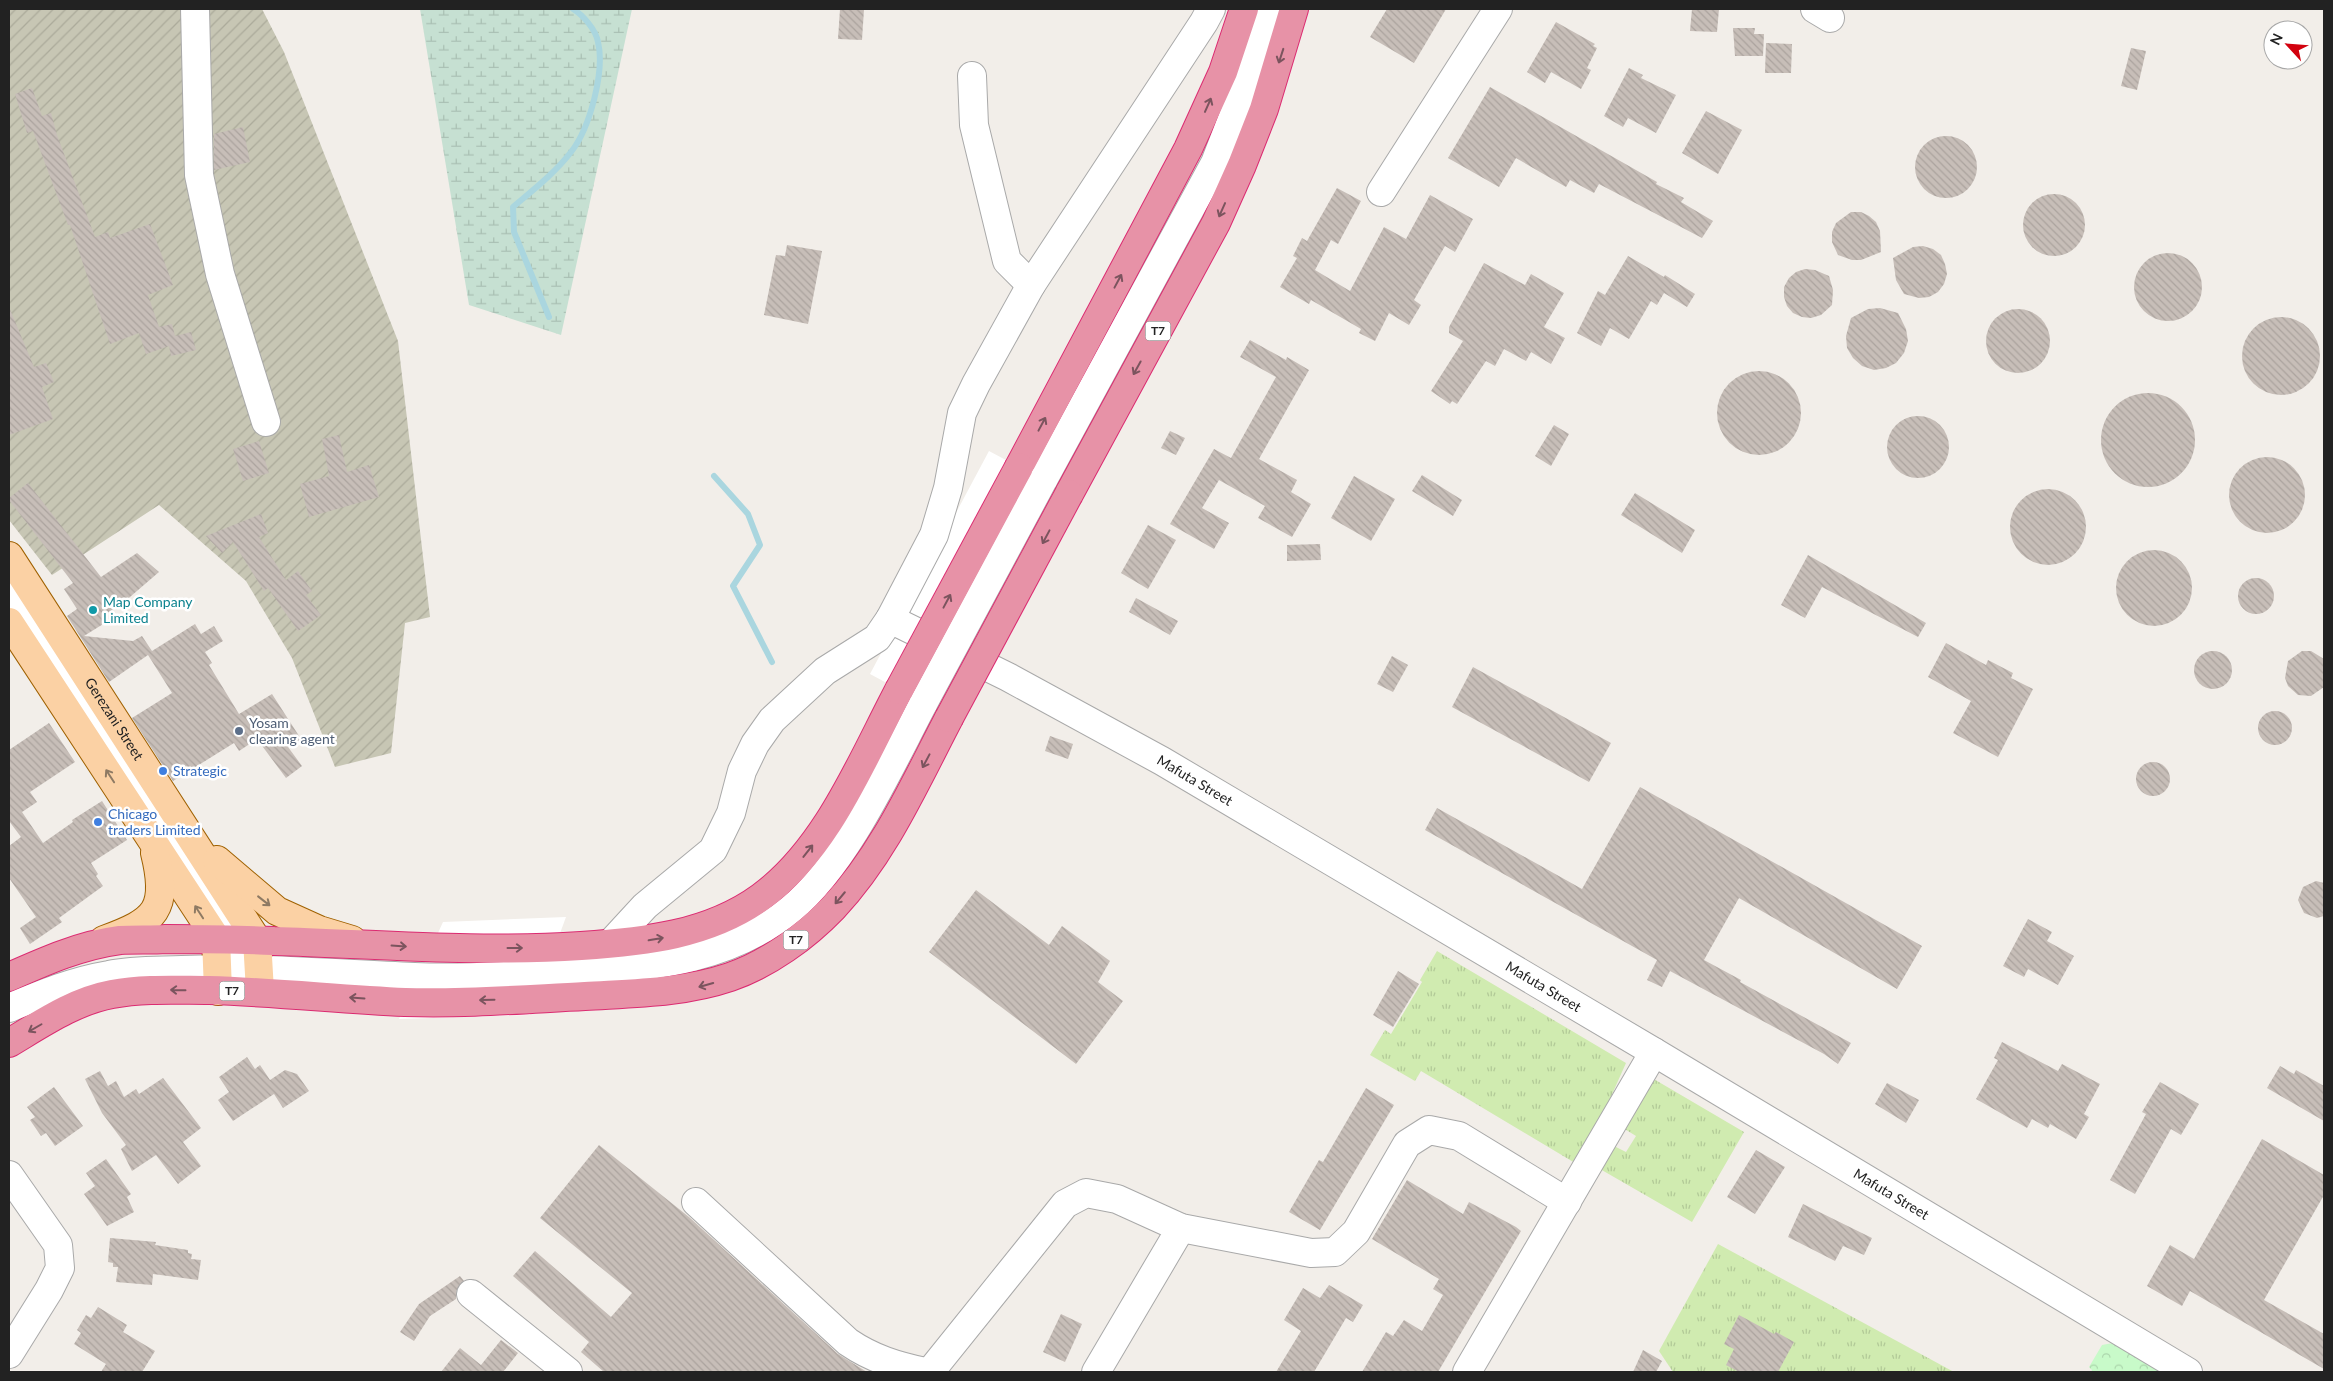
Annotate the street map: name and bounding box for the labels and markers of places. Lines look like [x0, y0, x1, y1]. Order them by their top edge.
place label: Map Company Limited [103, 593, 193, 626]
marker: Map Company Limited [87, 604, 99, 616]
place label: Yosam clearing agent [249, 714, 335, 747]
marker: Yosam clearing agent [233, 725, 245, 737]
place label: Strategic [173, 762, 227, 779]
marker: Strategic [157, 765, 169, 777]
place label: Chicago traders Limited [108, 805, 201, 838]
marker: Chicago traders Limited [92, 816, 104, 828]

